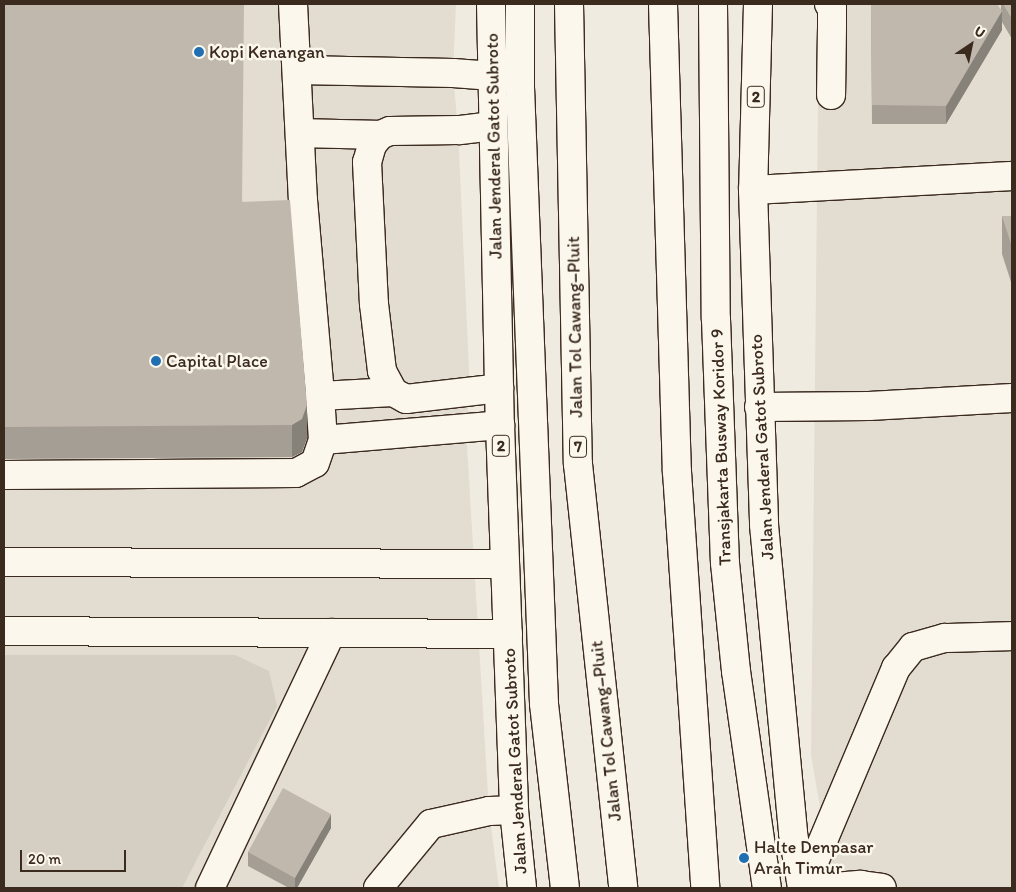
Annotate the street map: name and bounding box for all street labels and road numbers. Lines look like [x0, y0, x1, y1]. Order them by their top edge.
street label: Jalan Jenderal Gatot Subroto [481, 33, 507, 259]
road number: 2 [746, 84, 766, 110]
street label: Jalan Tol Cawang–Pluit [563, 237, 587, 417]
street label: Transjakarta Busway Koridor 9 [706, 328, 736, 566]
street label: Jalan Jenderal Gatot Subroto [745, 333, 779, 561]
road number: 2 [491, 432, 511, 460]
road number: 7 [568, 434, 588, 461]
street label: Jalan Tol Cawang–Pluit [586, 641, 626, 821]
street label: Jalan Jenderal Gatot Subroto [498, 647, 532, 875]

